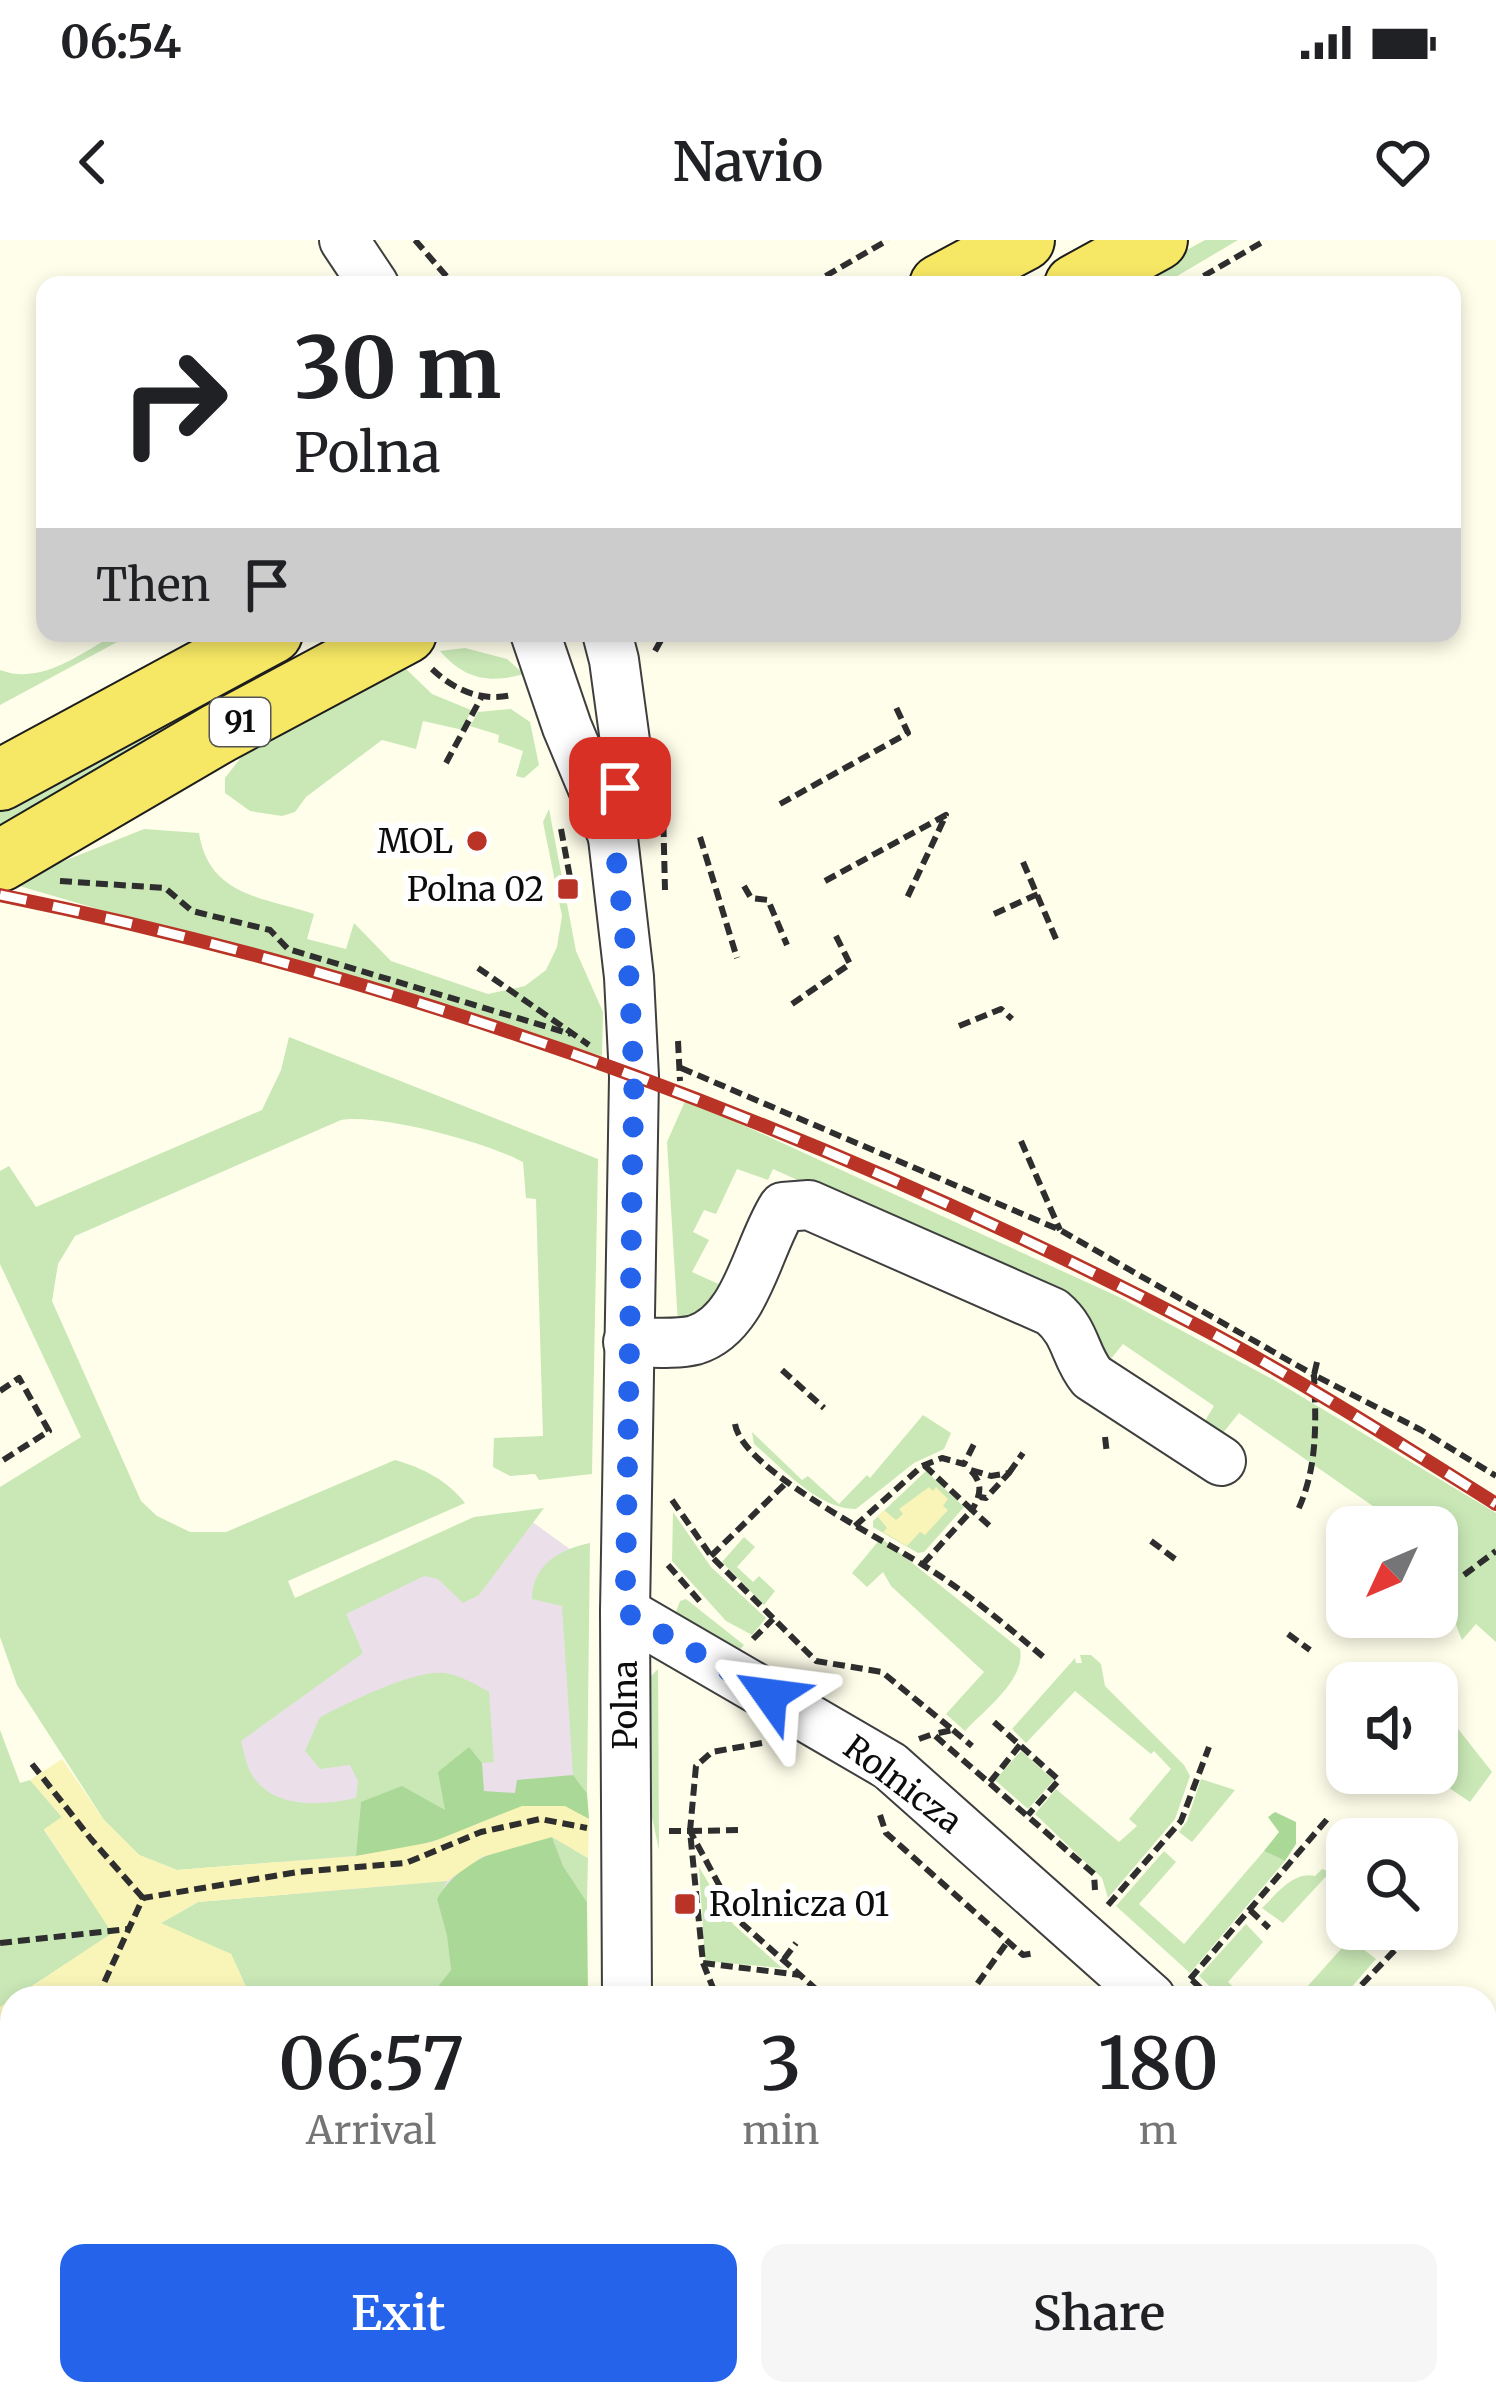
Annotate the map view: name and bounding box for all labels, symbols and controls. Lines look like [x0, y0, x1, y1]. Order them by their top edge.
text: 06:54 [60, 14, 181, 70]
text: Navio [673, 128, 823, 196]
icon: back [60, 129, 126, 195]
icon: heart [1370, 129, 1436, 195]
text: 30 m [294, 315, 501, 421]
icon: right [96, 324, 252, 480]
text: Polna [294, 419, 441, 487]
icon: arrive [234, 552, 300, 618]
text: Then [96, 557, 210, 613]
road number: 91 [210, 698, 270, 746]
pin [569, 737, 671, 839]
icon: arrive [587, 755, 653, 821]
place label: MOL [377, 821, 453, 862]
marker: MOL [464, 828, 490, 854]
place label: Polna 02 [407, 869, 544, 910]
marker: Polna 02 [555, 876, 581, 902]
north arrow [1326, 1506, 1458, 1638]
map controls [1326, 1506, 1458, 1950]
position arrow [707, 1632, 833, 1758]
street label: Polna [605, 1660, 646, 1750]
button: sound [1326, 1662, 1458, 1794]
street label: Rolnicza [835, 1727, 970, 1842]
button: search [1326, 1818, 1458, 1950]
place label: Rolnicza 01 [709, 1884, 889, 1925]
marker: Rolnicza 01 [672, 1891, 698, 1917]
text: 06:57 [278, 2018, 464, 2109]
text: 3 [760, 2018, 802, 2109]
text: 180 [1098, 2018, 1219, 2109]
text: Arrival [306, 2106, 436, 2155]
text: min [742, 2106, 819, 2155]
text: m [1139, 2106, 1178, 2155]
button: Exit [60, 2244, 737, 2382]
button: Share [761, 2244, 1437, 2382]

